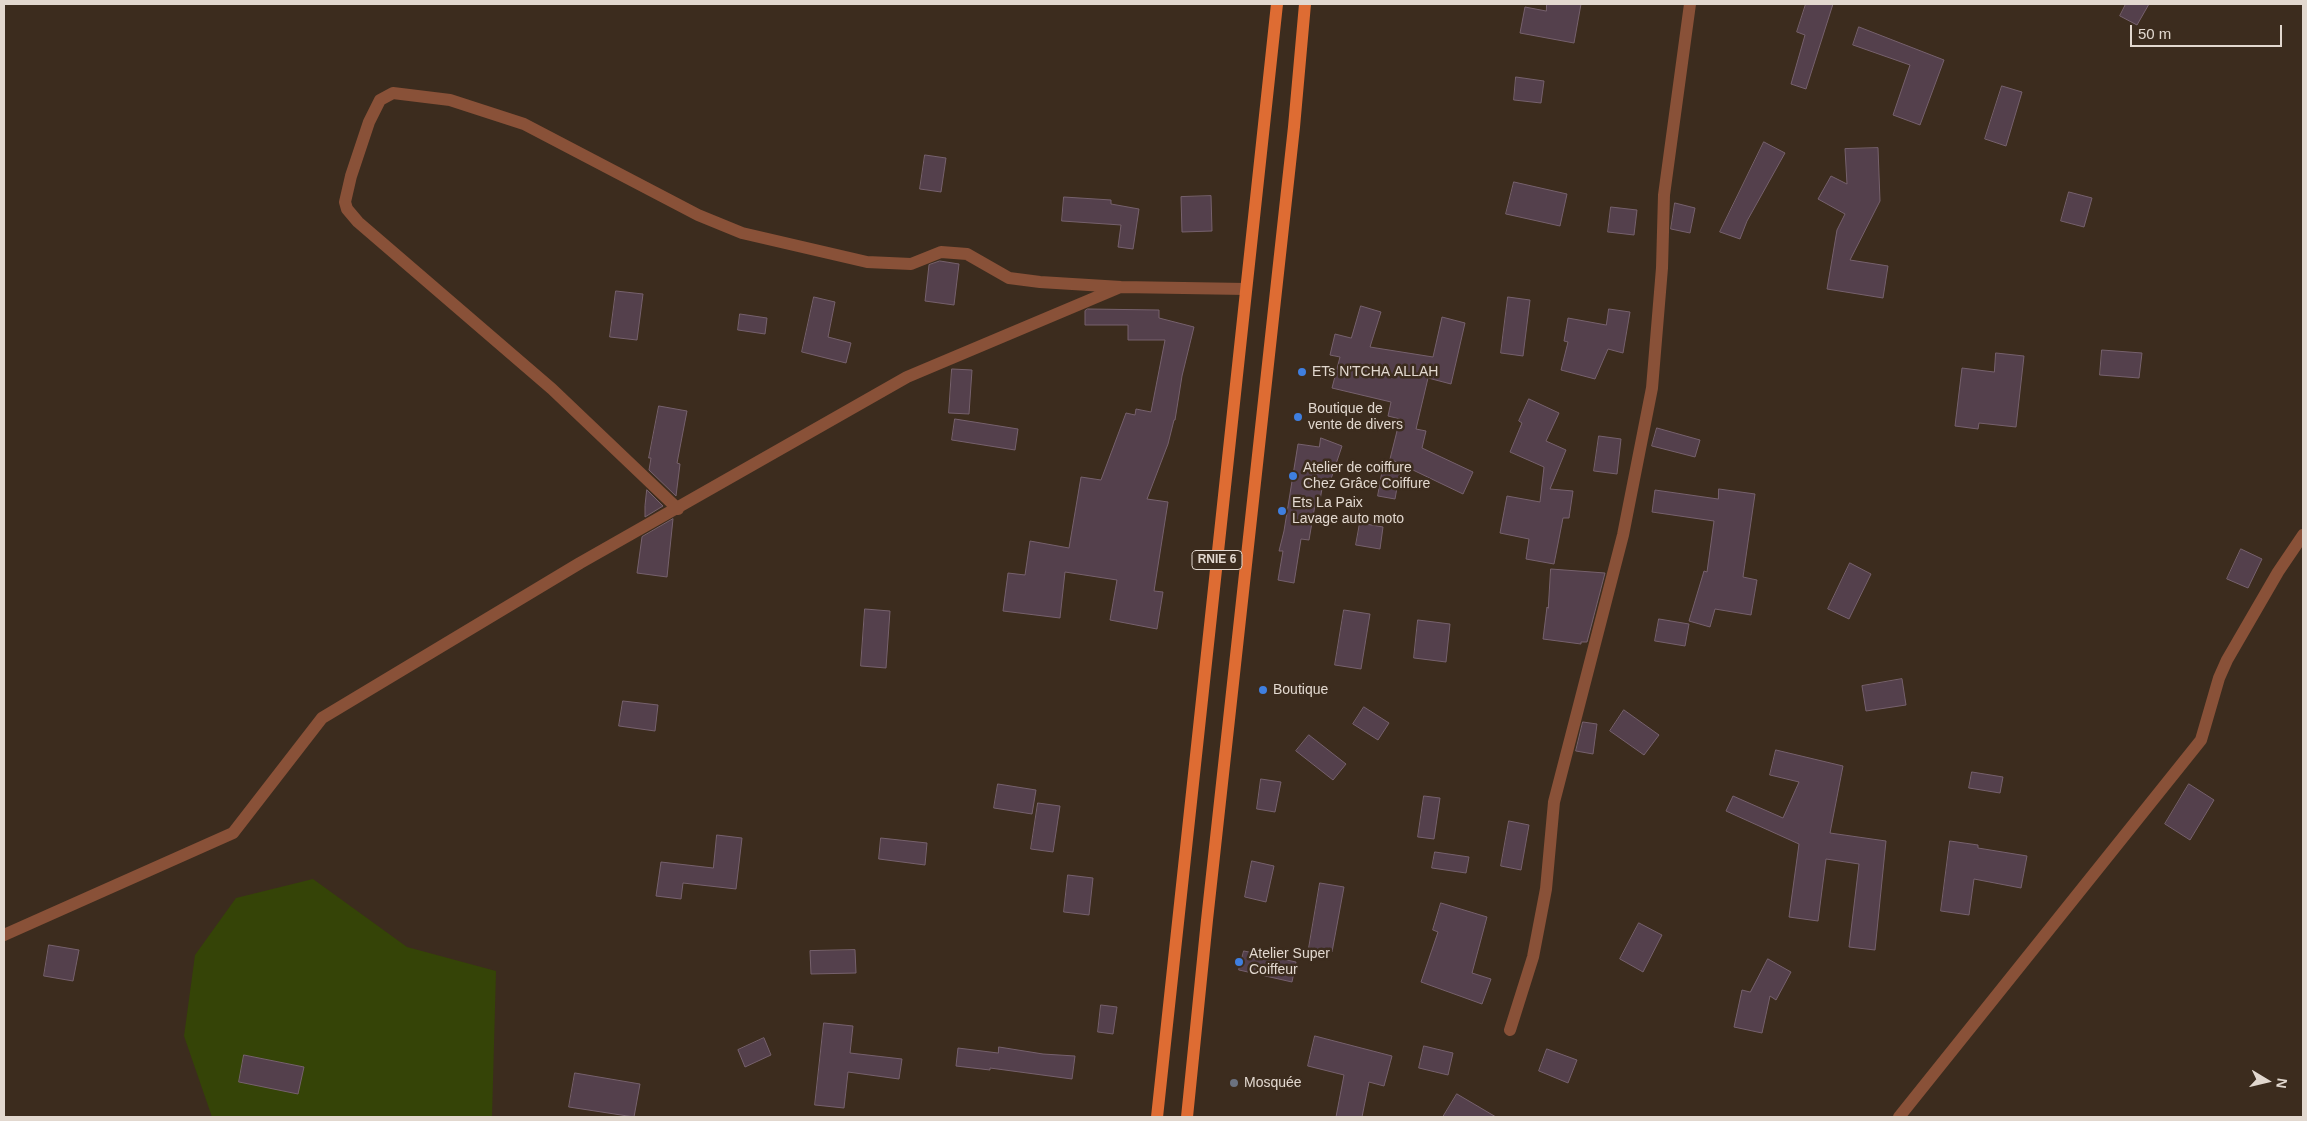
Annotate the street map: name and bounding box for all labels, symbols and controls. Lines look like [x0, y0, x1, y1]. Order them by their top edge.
scale bar [2132, 15, 2284, 47]
text: 50 m [2138, 25, 2171, 42]
place label: ETs N'TCHA ALLAH [1312, 364, 1438, 380]
marker: ETs N'TCHA ALLAH [1296, 366, 1308, 378]
place label: Boutique de vente de divers [1308, 401, 1403, 434]
marker: Boutique de vente de divers [1292, 411, 1304, 423]
place label: Atelier de coiffure Chez Grâce Coiffure [1303, 460, 1430, 492]
marker: Atelier de coiffure Chez Grâce Coiffure [1287, 470, 1299, 482]
place label: Ets La Paix Lavage auto moto [1292, 495, 1404, 528]
marker: Ets La Paix Lavage auto moto [1276, 505, 1288, 517]
road number: RNIE 6 [1192, 550, 1242, 570]
place label: Boutique [1273, 682, 1328, 698]
marker: Boutique [1257, 684, 1269, 696]
place label: Atelier Super Coiffeur [1249, 946, 1330, 979]
marker: Atelier Super Coiffeur [1233, 956, 1245, 968]
north arrow [2242, 1056, 2292, 1106]
place label: Mosquée [1244, 1075, 1302, 1091]
marker: Mosquée [1228, 1077, 1240, 1089]
text: N [2273, 1077, 2291, 1090]

